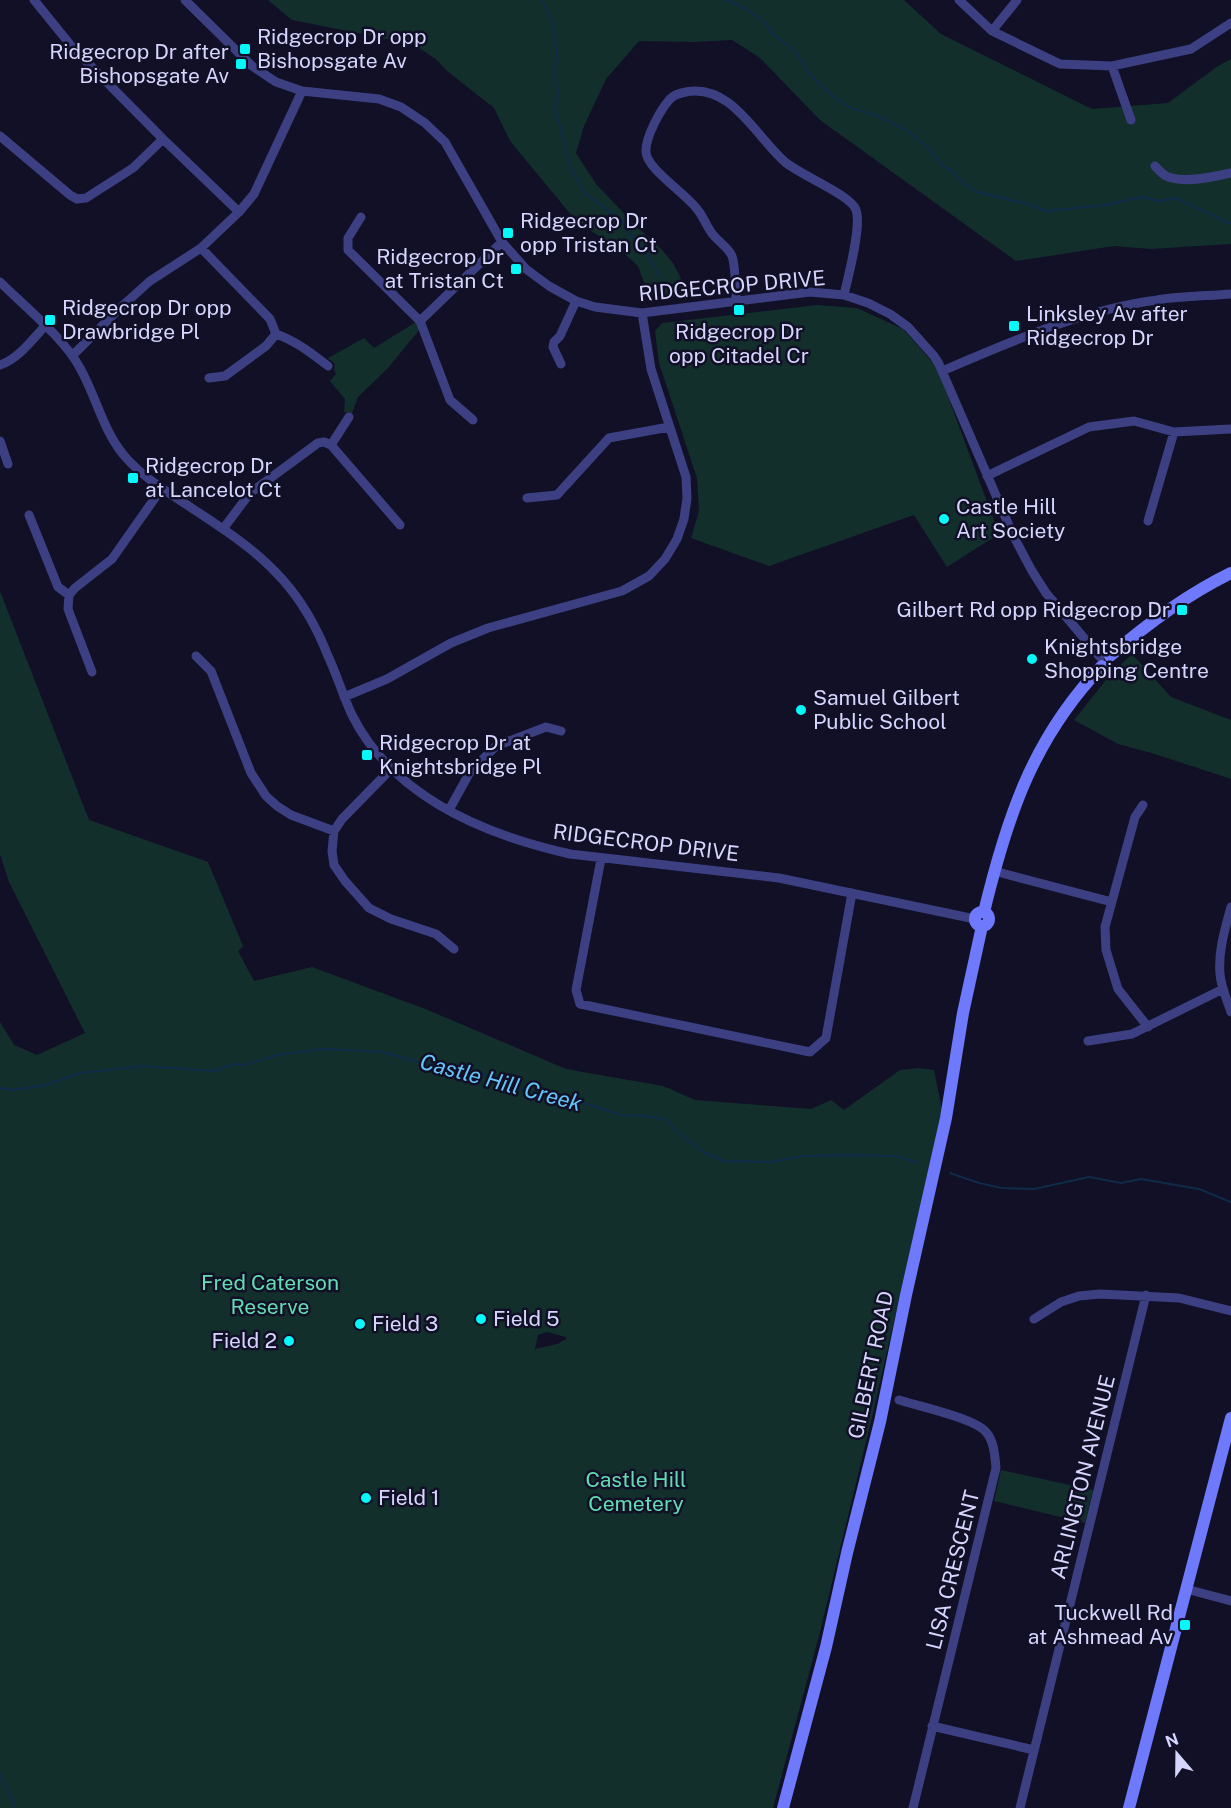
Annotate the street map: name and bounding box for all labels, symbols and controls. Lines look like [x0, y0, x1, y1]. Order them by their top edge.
place label: Ridgecrop Dr opp Bishopsgate Av [257, 24, 427, 73]
place label: Ridgecrop Dr after Bishopsgate Av [49, 39, 229, 88]
marker: Ridgecrop Dr opp Bishopsgate Av [238, 42, 252, 56]
marker: Ridgecrop Dr after Bishopsgate Av [234, 57, 248, 71]
place label: Ridgecrop Dr opp Tristan Ct [520, 208, 657, 257]
marker: Ridgecrop Dr opp Tristan Ct [501, 226, 515, 240]
place label: Ridgecrop Dr at Tristan Ct [376, 244, 504, 293]
marker: Ridgecrop Dr at Tristan Ct [509, 262, 523, 276]
street label: RIDGECROP DRIVE [638, 265, 826, 306]
place label: Ridgecrop Dr opp Drawbridge Pl [62, 295, 232, 344]
place label: Linksley Av after Ridgecrop Dr [1026, 301, 1188, 350]
marker: Ridgecrop Dr opp Citadel Cr [732, 303, 746, 317]
marker: Ridgecrop Dr opp Drawbridge Pl [43, 313, 57, 327]
place label: Ridgecrop Dr opp Citadel Cr [669, 319, 809, 368]
marker: Linksley Av after Ridgecrop Dr [1007, 319, 1021, 333]
place label: Ridgecrop Dr at Lancelot Ct [145, 453, 281, 502]
marker: Ridgecrop Dr at Lancelot Ct [126, 471, 140, 485]
place label: Castle Hill Art Society [956, 494, 1065, 543]
marker: Castle Hill Art Society [937, 512, 951, 526]
place label: Gilbert Rd opp Ridgecrop Dr [897, 597, 1170, 622]
marker: Gilbert Rd opp Ridgecrop Dr [1175, 603, 1189, 617]
place label: Knightsbridge Shopping Centre [1044, 634, 1209, 683]
marker: Knightsbridge Shopping Centre [1025, 652, 1039, 666]
place label: Samuel Gilbert Public School [813, 685, 960, 734]
marker: Samuel Gilbert Public School [794, 703, 808, 717]
place label: Ridgecrop Dr at Knightsbridge Pl [379, 730, 542, 779]
marker: Ridgecrop Dr at Knightsbridge Pl [360, 748, 374, 762]
street label: RIDGECROP DRIVE [552, 819, 741, 866]
water label: Castle Hill Creek [417, 1048, 585, 1116]
park label: Fred Caterson Reserve [201, 1270, 339, 1319]
street label: GILBERT ROAD [843, 1289, 898, 1441]
place label: Field 5 [493, 1306, 559, 1331]
place label: Field 3 [372, 1311, 438, 1336]
marker: Field 5 [474, 1312, 488, 1326]
marker: Field 3 [353, 1317, 367, 1331]
place label: Field 2 [211, 1328, 277, 1353]
marker: Field 2 [282, 1334, 296, 1348]
street label: ARLINGTON AVENUE [1045, 1372, 1120, 1582]
park label: Castle Hill Cemetery [586, 1467, 686, 1516]
place label: Field 1 [378, 1485, 440, 1510]
street label: LISA CRESCENT [921, 1488, 984, 1652]
marker: Field 1 [359, 1491, 373, 1505]
place label: Tuckwell Rd at Ashmead Av [1028, 1600, 1173, 1649]
marker: Tuckwell Rd at Ashmead Av [1178, 1618, 1192, 1632]
north arrow [1147, 1724, 1207, 1784]
text: N [1163, 1729, 1181, 1751]

